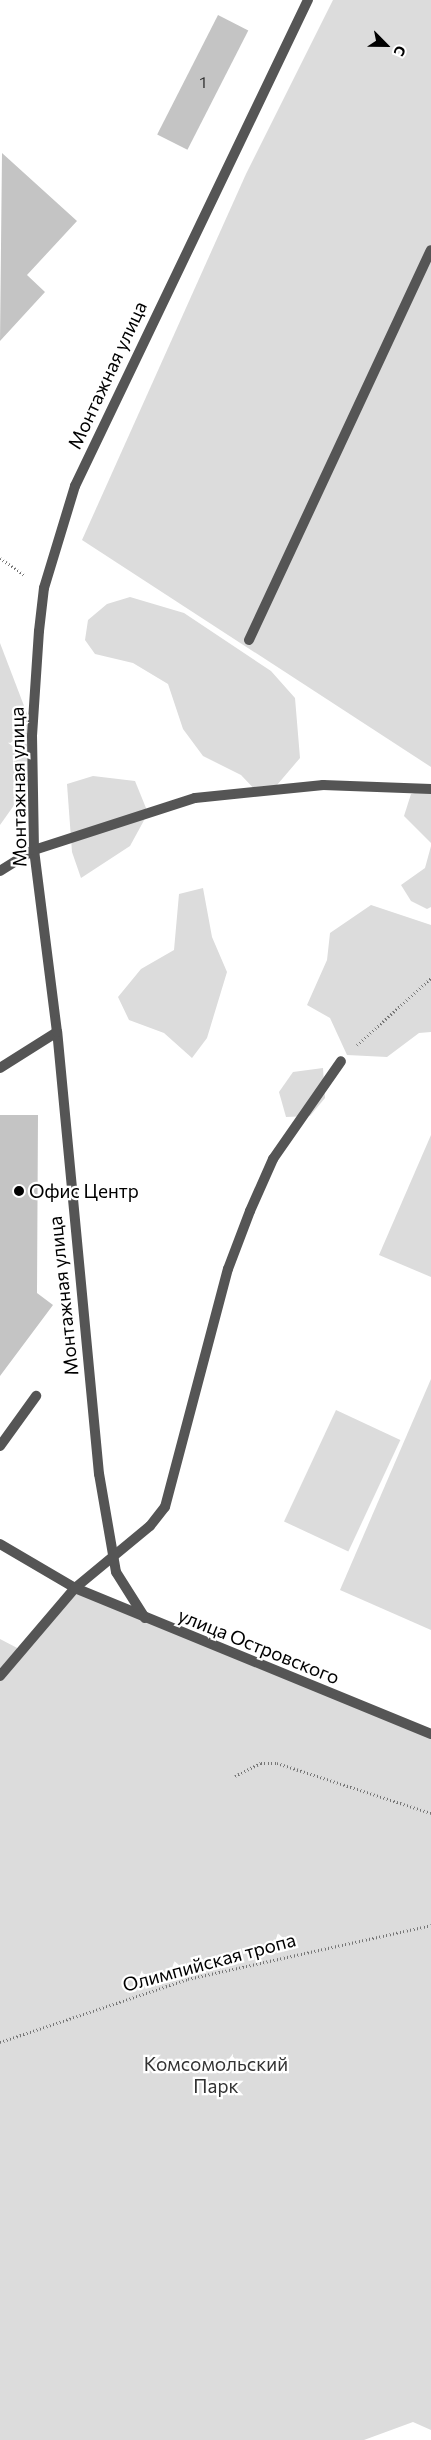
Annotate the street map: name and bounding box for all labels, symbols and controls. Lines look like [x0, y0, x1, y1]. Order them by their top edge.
north arrow [361, 20, 411, 70]
text: С [391, 43, 410, 59]
house number: 1 [200, 72, 206, 92]
street label: Монтажная улица [63, 297, 151, 453]
street label: Монтажная улица [5, 707, 31, 867]
place label: Офис Центр [29, 1180, 139, 1202]
marker: Офис Центр [13, 1185, 25, 1197]
street label: Монтажная улица [43, 1215, 83, 1377]
street label: улица Островского [175, 1603, 343, 1689]
street label: Олимпийская тропа [120, 1928, 298, 1996]
park label: Комсомольский Парк [144, 2053, 288, 2097]

